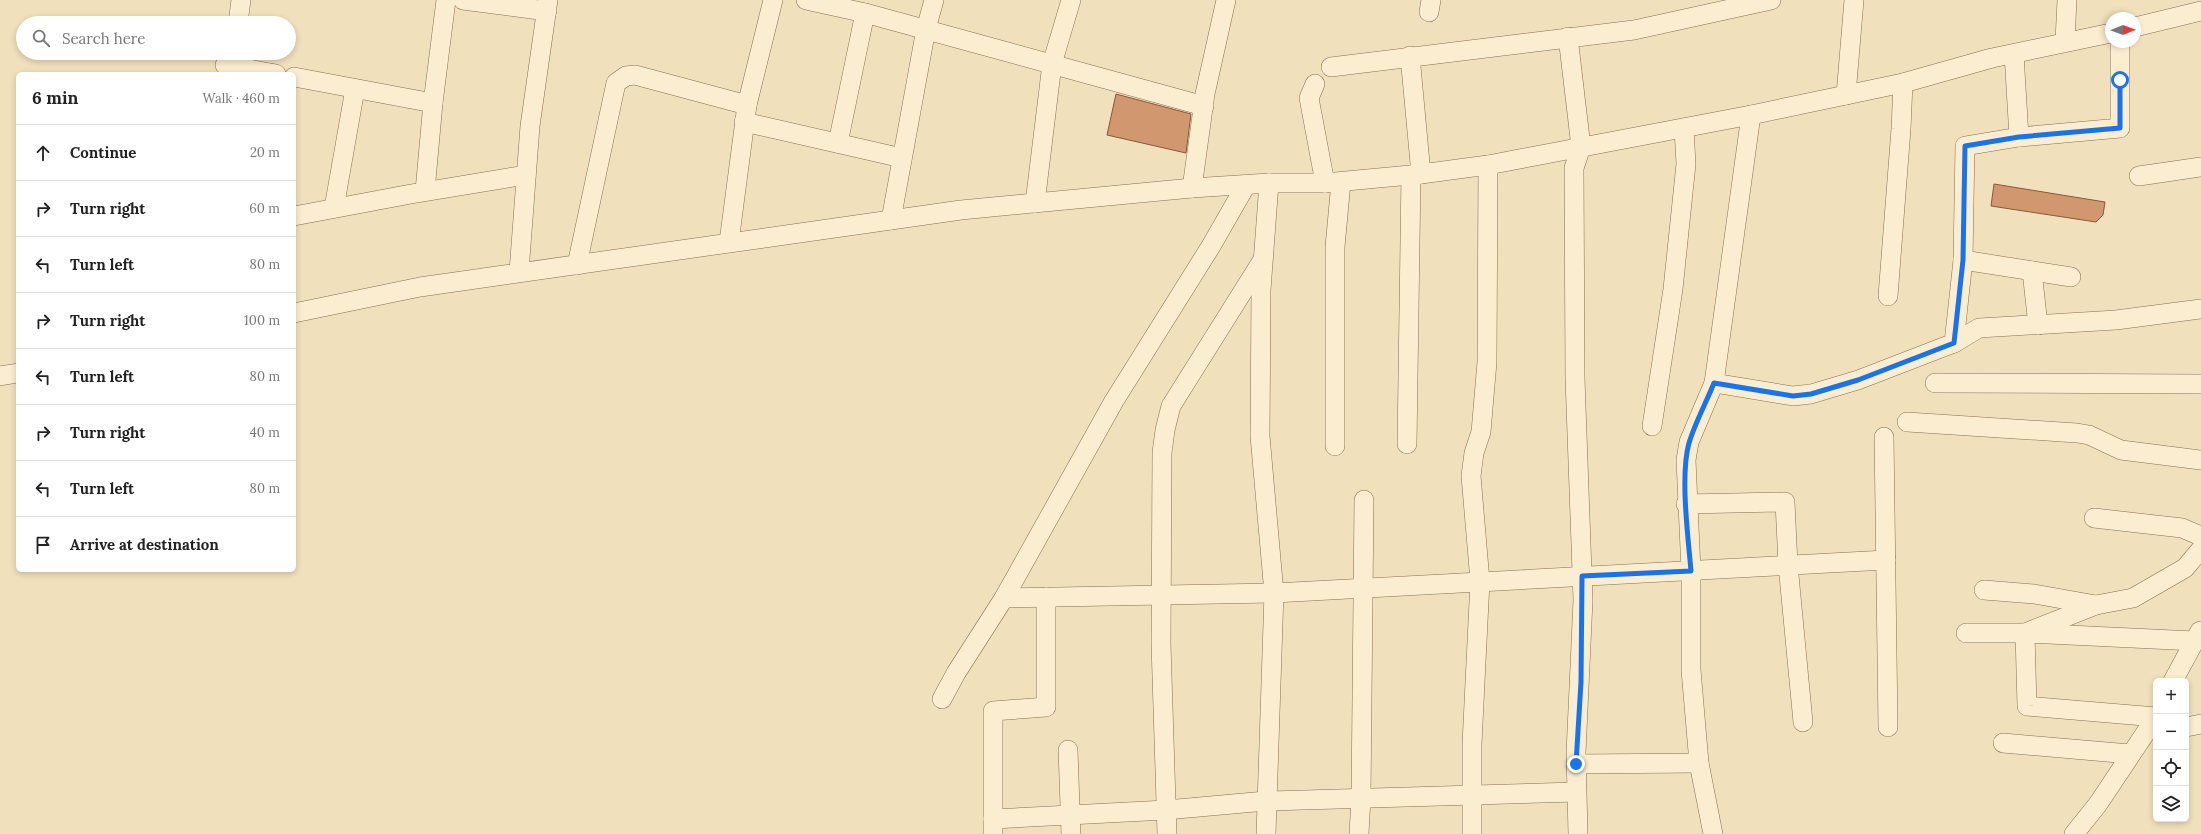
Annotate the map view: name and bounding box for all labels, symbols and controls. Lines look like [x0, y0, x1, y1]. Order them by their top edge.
north arrow [2105, 12, 2141, 48]
search box [16, 16, 296, 60]
icon: search [30, 27, 52, 49]
text: Search here [62, 29, 145, 48]
route start [2111, 71, 2129, 89]
text: 6 min [32, 87, 78, 109]
text: Walk · 460 m [203, 90, 280, 107]
icon: ahead [32, 142, 54, 164]
text: Continue [70, 143, 136, 162]
text: 20 m [250, 144, 280, 161]
icon: right [32, 198, 54, 220]
text: Turn right [70, 199, 146, 218]
text: 60 m [249, 200, 280, 217]
icon: left [32, 254, 54, 276]
text: Turn left [70, 255, 134, 274]
text: 80 m [250, 256, 280, 273]
icon: right [32, 310, 54, 332]
text: Turn right [70, 311, 146, 330]
text: 100 m [244, 312, 280, 329]
icon: left [32, 366, 54, 388]
text: Turn left [70, 367, 134, 386]
text: 80 m [250, 368, 280, 385]
icon: right [32, 422, 54, 444]
text: Turn right [70, 423, 146, 442]
text: 40 m [250, 424, 280, 441]
icon: left [32, 478, 54, 500]
text: Turn left [70, 479, 134, 498]
text: 80 m [250, 480, 280, 497]
icon: arrive [32, 534, 54, 556]
text: Arrive at destination [70, 535, 219, 554]
map controls [2153, 678, 2189, 822]
button: + [2153, 678, 2189, 714]
button: − [2153, 714, 2189, 750]
button: locate [2153, 750, 2189, 786]
route end [1567, 755, 1585, 773]
button: layers [2153, 786, 2189, 822]

